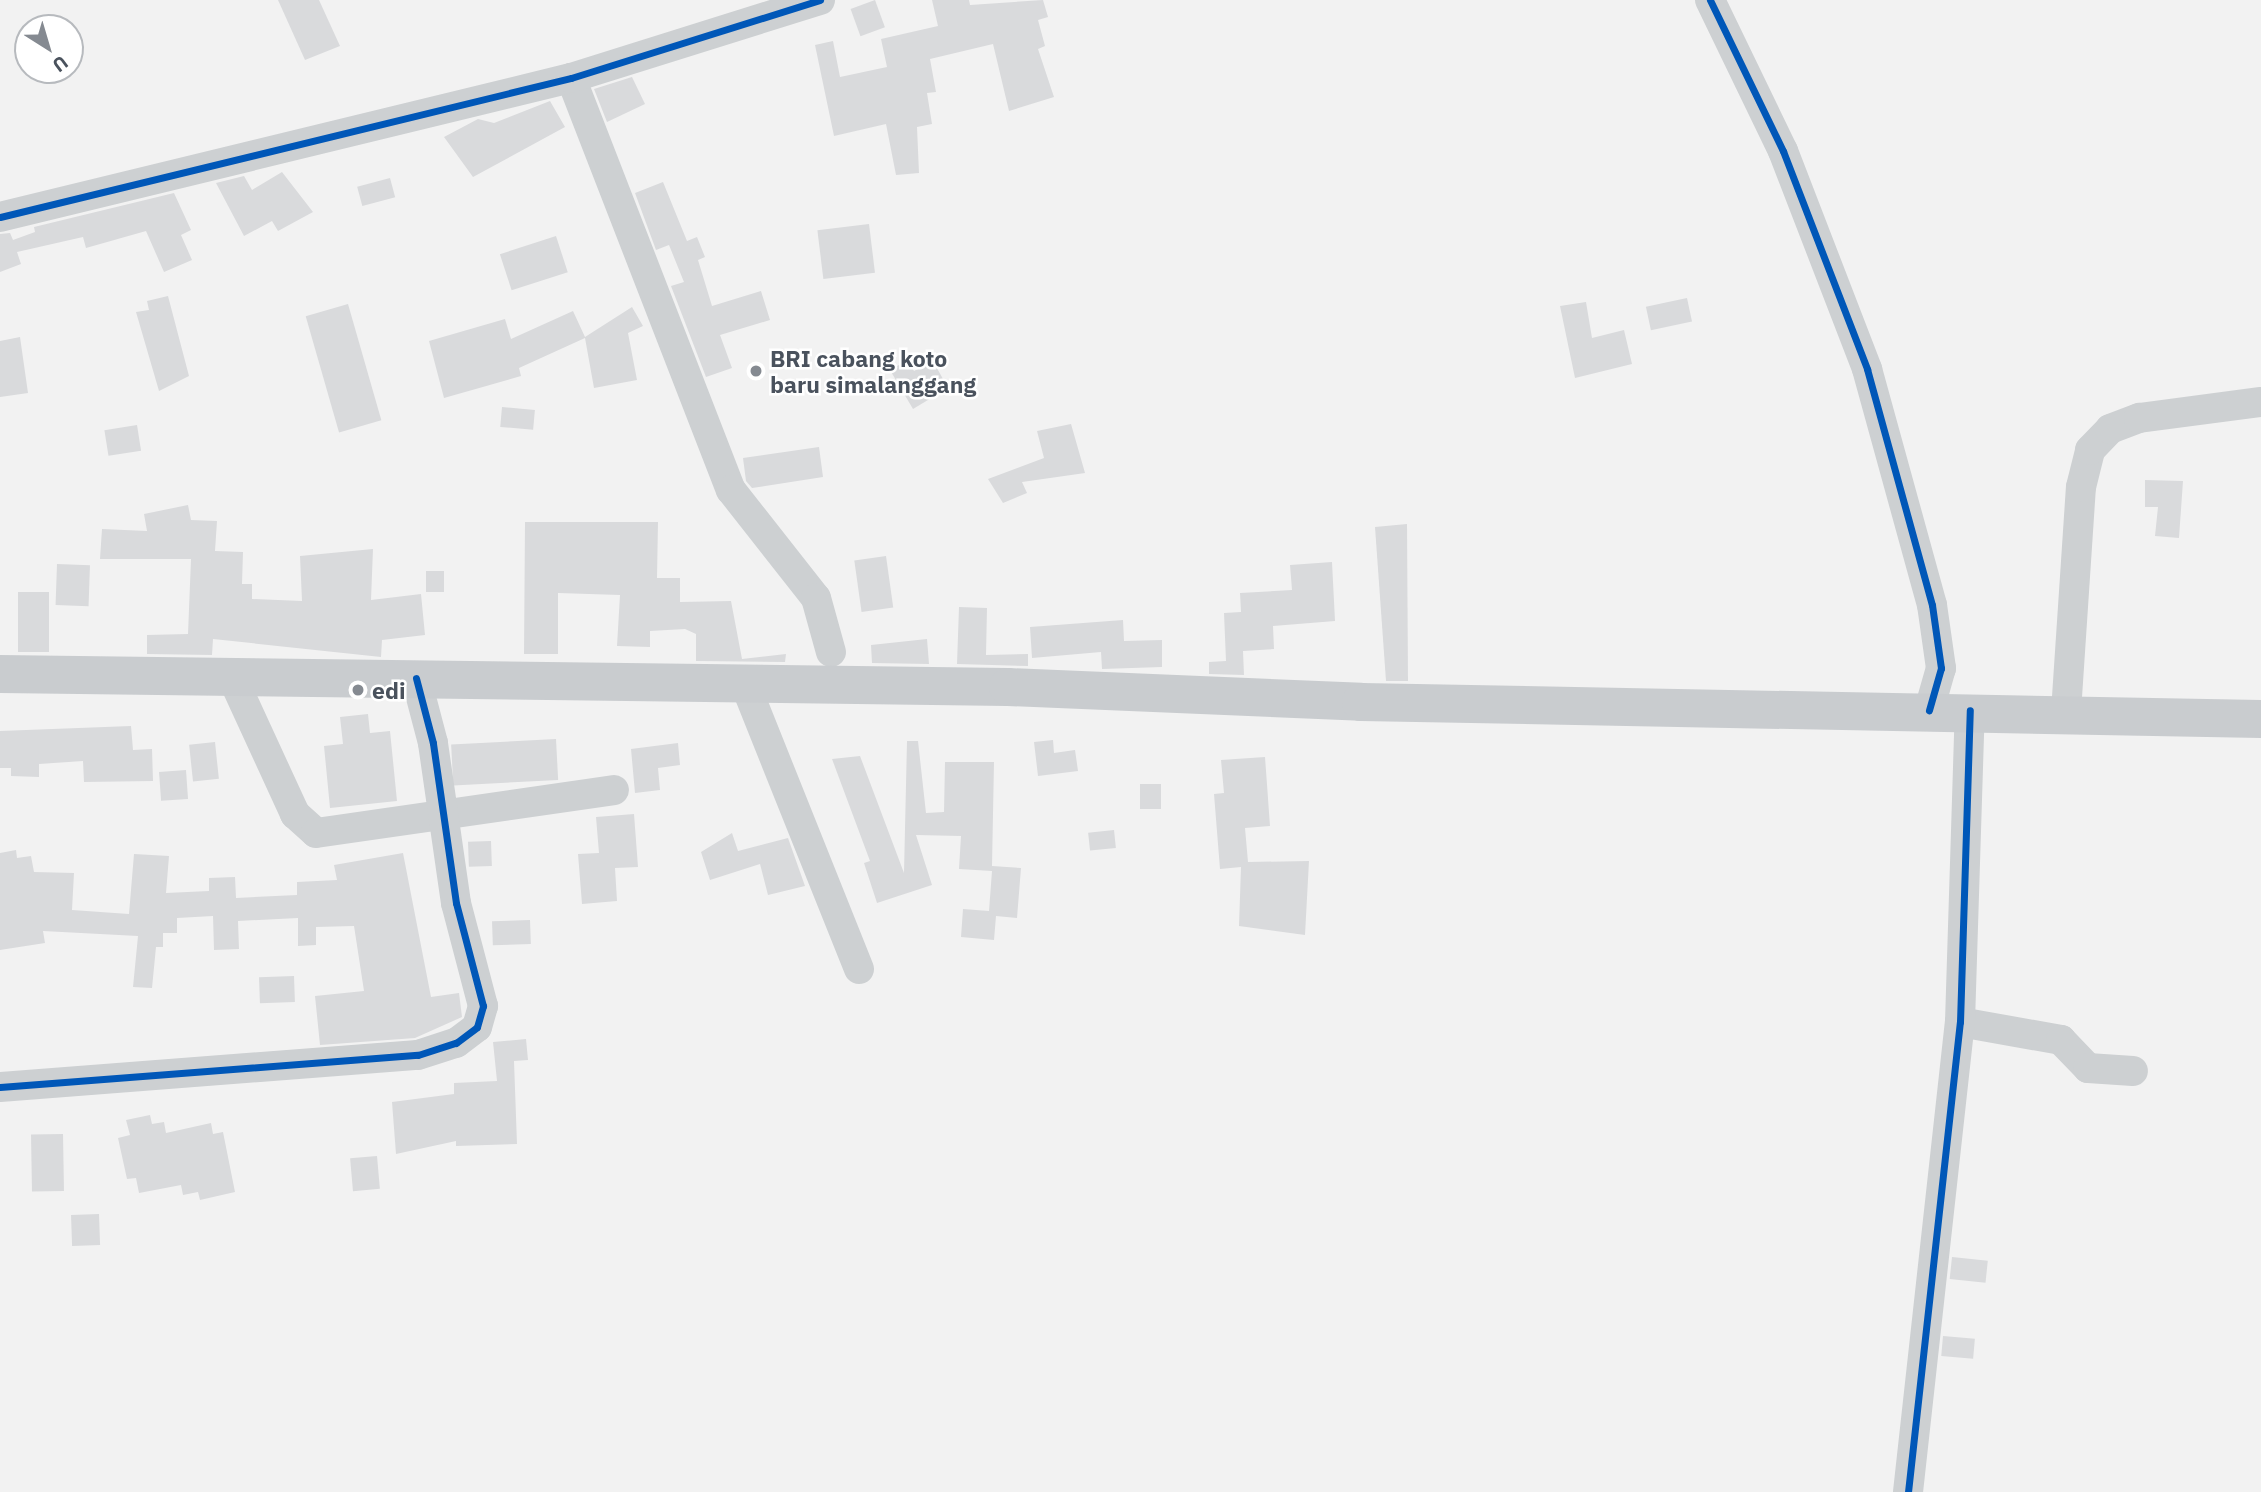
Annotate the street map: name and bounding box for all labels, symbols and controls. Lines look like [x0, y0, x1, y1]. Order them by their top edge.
north arrow [14, 14, 84, 84]
text: U [48, 51, 73, 78]
place label: BRI cabang koto baru simalanggang [770, 344, 976, 398]
marker: BRI cabang koto baru simalanggang [748, 363, 764, 379]
place label: edi [372, 676, 405, 704]
marker: edi [350, 682, 366, 698]

